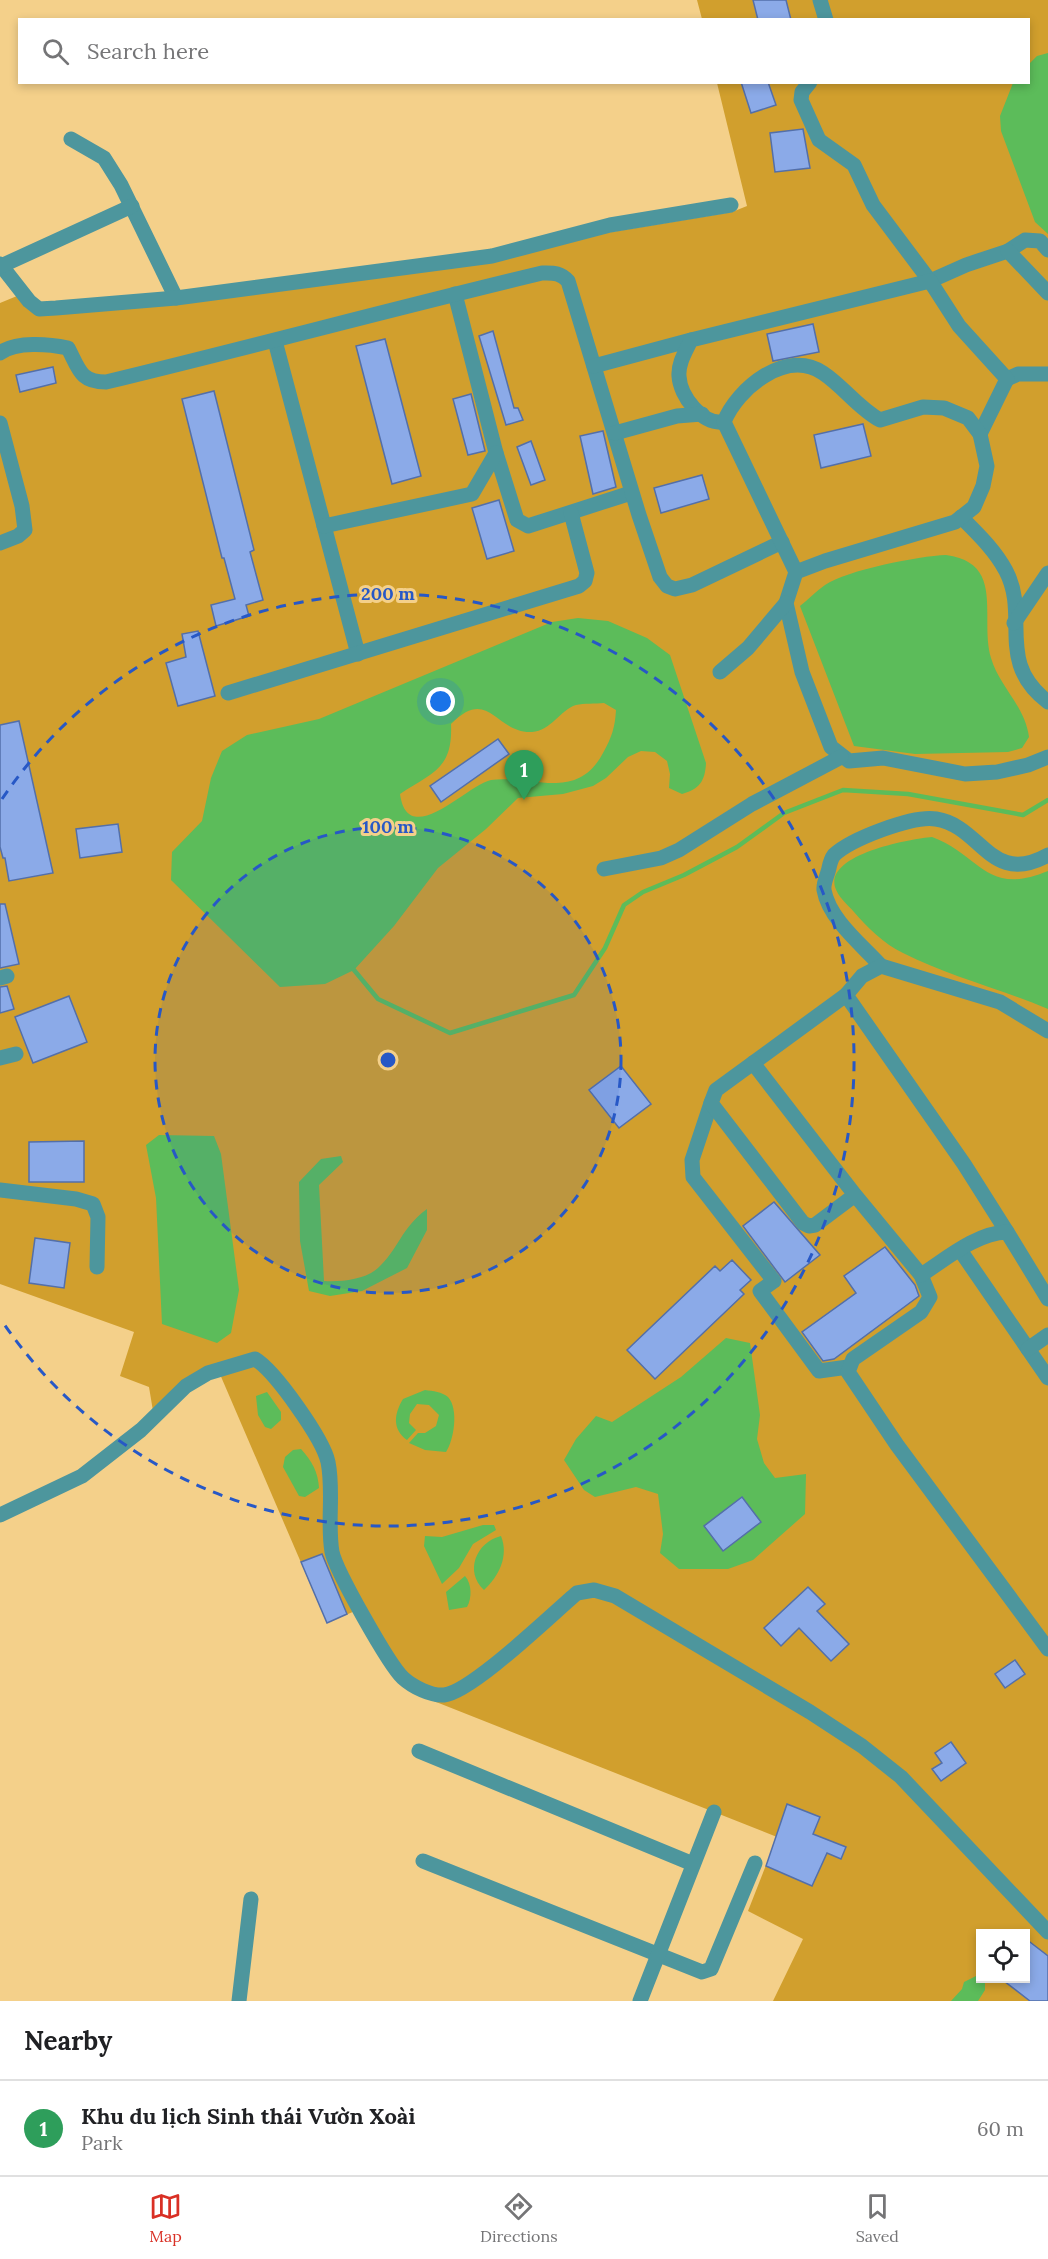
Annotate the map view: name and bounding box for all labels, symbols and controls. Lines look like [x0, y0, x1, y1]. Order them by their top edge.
search box [18, 18, 1030, 84]
icon: search [39, 35, 72, 68]
text: Search here [87, 37, 209, 65]
text: 200 m [361, 582, 415, 605]
your location [426, 687, 455, 716]
pin: 1 [504, 750, 544, 800]
text: 100 m [362, 815, 414, 838]
centre of rings [378, 1050, 398, 1070]
map controls [976, 1929, 1030, 1983]
button: locate [976, 1929, 1030, 1983]
text: Nearby [24, 2024, 112, 2057]
text: Khu du lịch Sinh thái Vườn Xoài [81, 2102, 416, 2130]
text: 1 [39, 2116, 48, 2141]
text: 60 m [977, 2116, 1024, 2141]
text: Park [81, 2130, 123, 2155]
tab: Map [149, 2190, 182, 2246]
tab: Directions [480, 2190, 558, 2246]
tab: Saved [856, 2190, 899, 2246]

